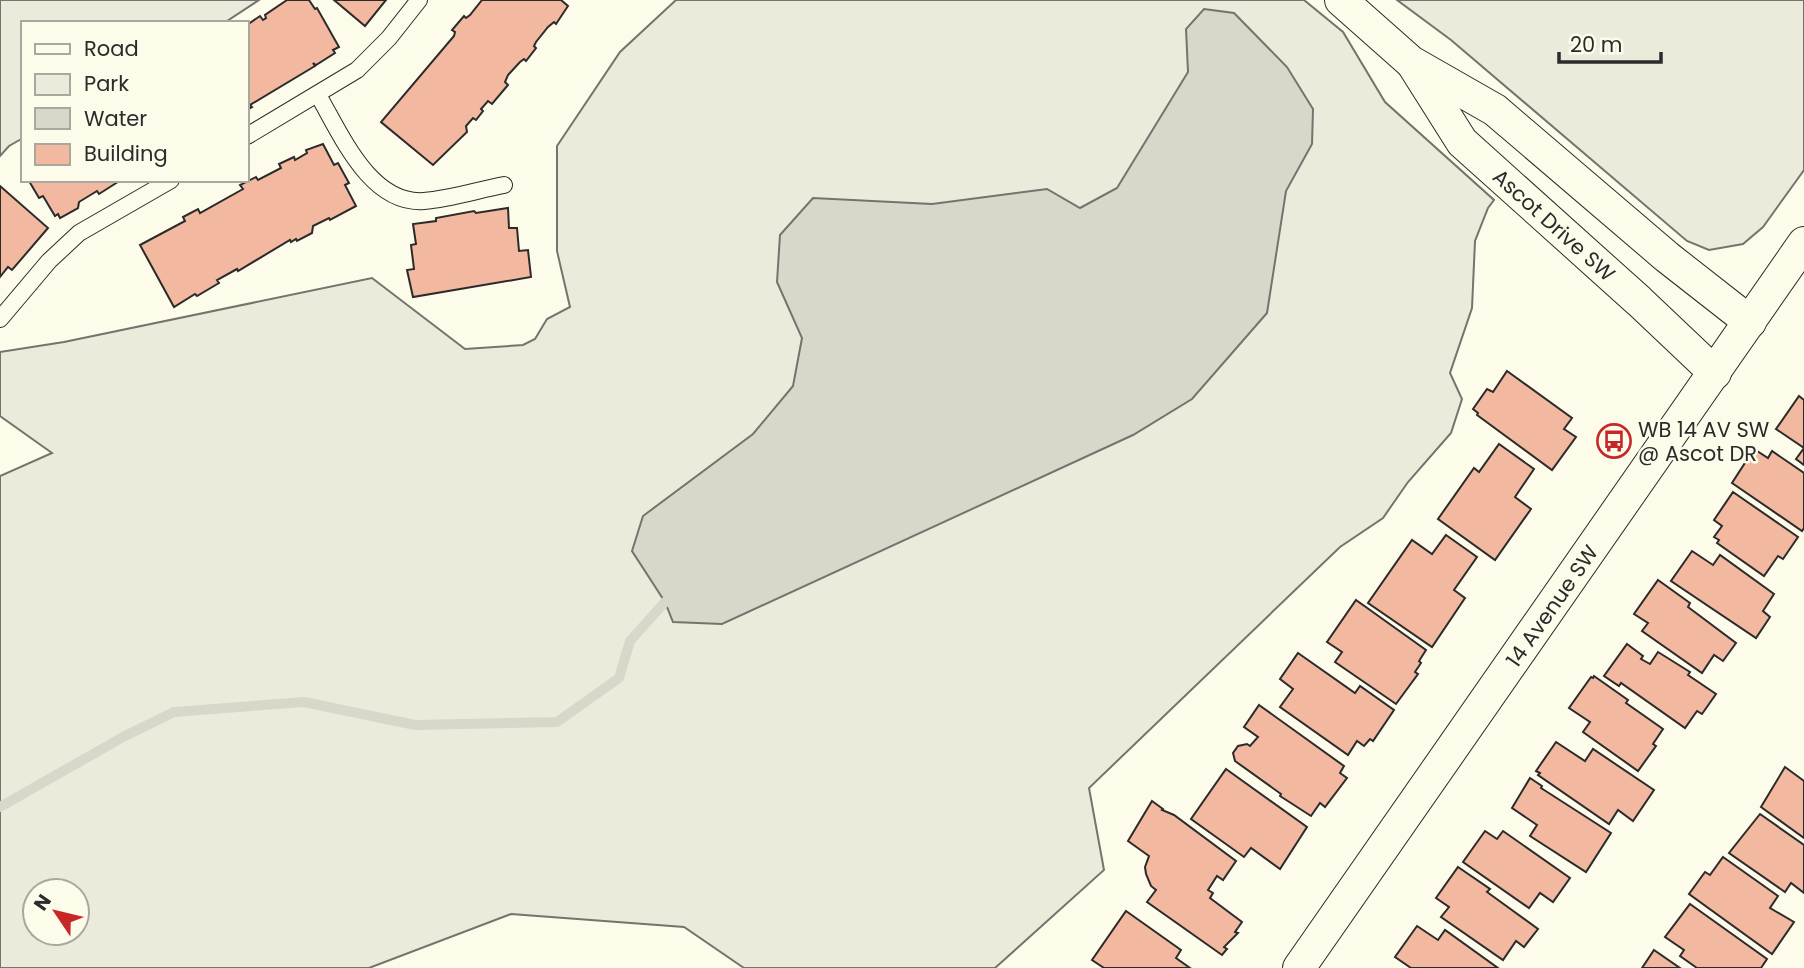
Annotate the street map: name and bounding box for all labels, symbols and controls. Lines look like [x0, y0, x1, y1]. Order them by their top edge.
legend [21, 21, 248, 182]
scale bar [1559, 21, 1660, 65]
text: 20 m [1570, 30, 1623, 59]
text: Road [84, 34, 139, 63]
text: Park [84, 69, 129, 98]
text: Water [84, 104, 147, 133]
text: Building [84, 139, 168, 168]
street label: Ascot Drive SW [1486, 162, 1622, 288]
place label: WB 14 AV SW @ Ascot DR [1638, 415, 1770, 468]
bus stop icon: WB 14 AV SW @ Ascot DR [1595, 422, 1633, 460]
street label: 14 Avenue SW [1499, 539, 1605, 673]
north arrow [21, 877, 91, 947]
text: N [27, 889, 58, 916]

